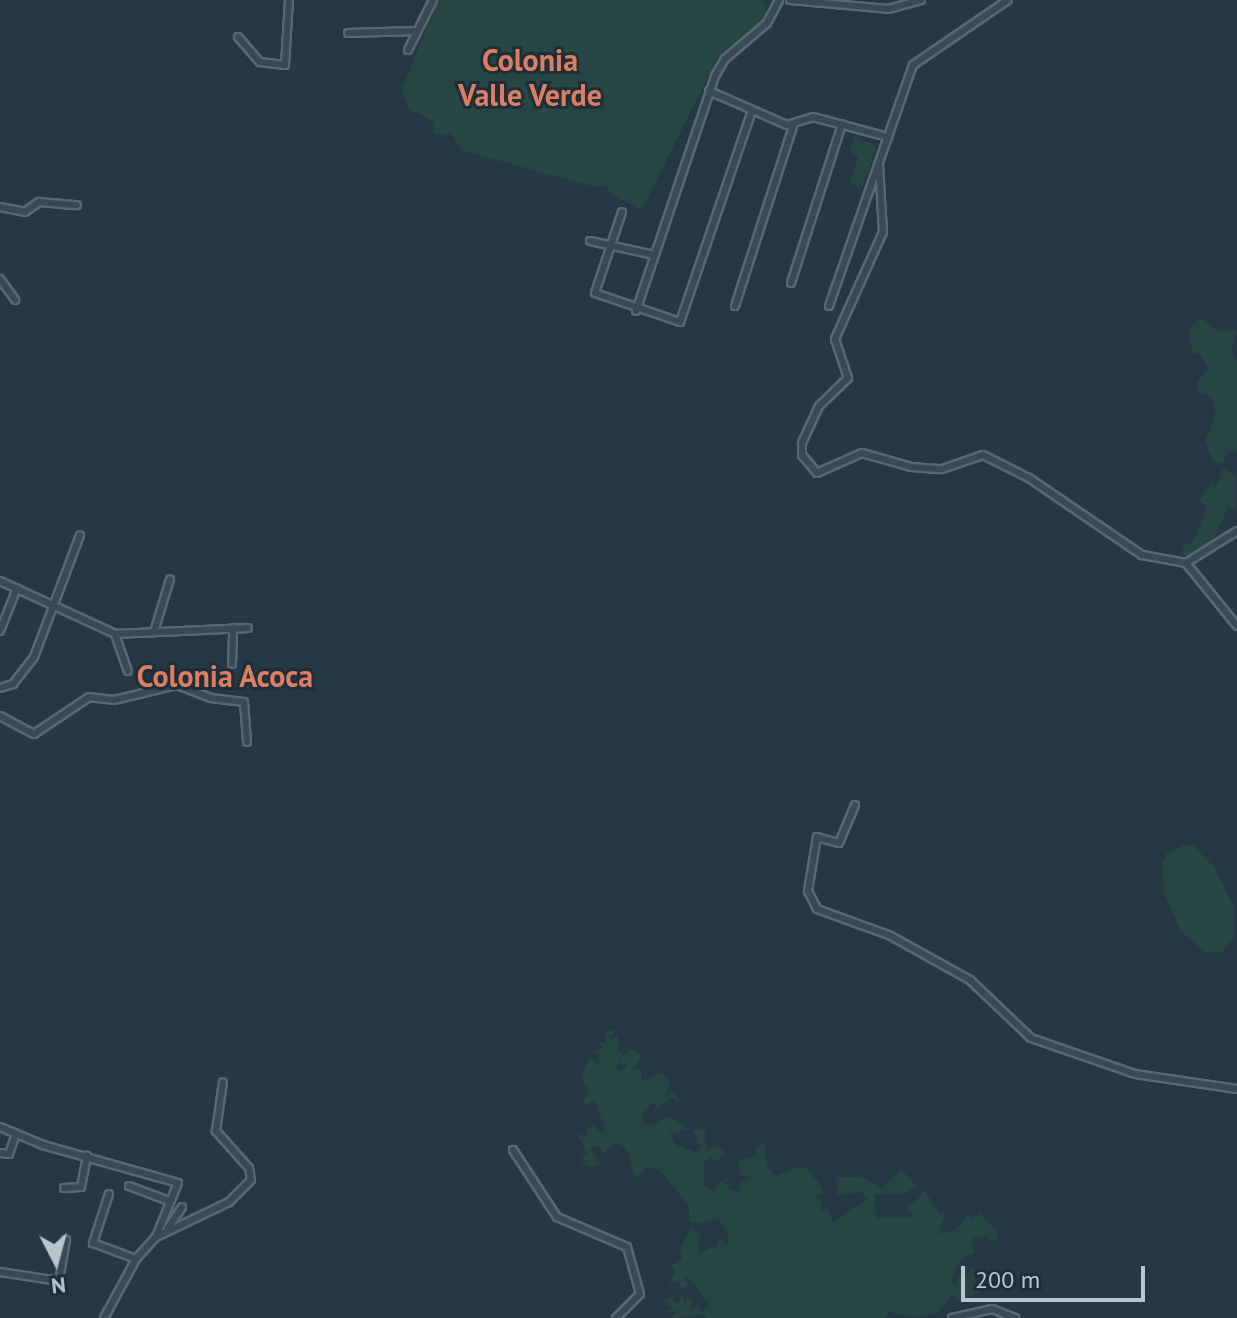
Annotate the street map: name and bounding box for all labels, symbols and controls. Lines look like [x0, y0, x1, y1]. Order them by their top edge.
district label: Colonia Valle Verde [458, 42, 602, 112]
district label: Colonia Acoca [136, 658, 314, 694]
north arrow [16, 1222, 96, 1302]
scale bar [965, 1250, 1149, 1300]
text: 200 m [975, 1264, 1040, 1295]
text: N [50, 1271, 67, 1301]

